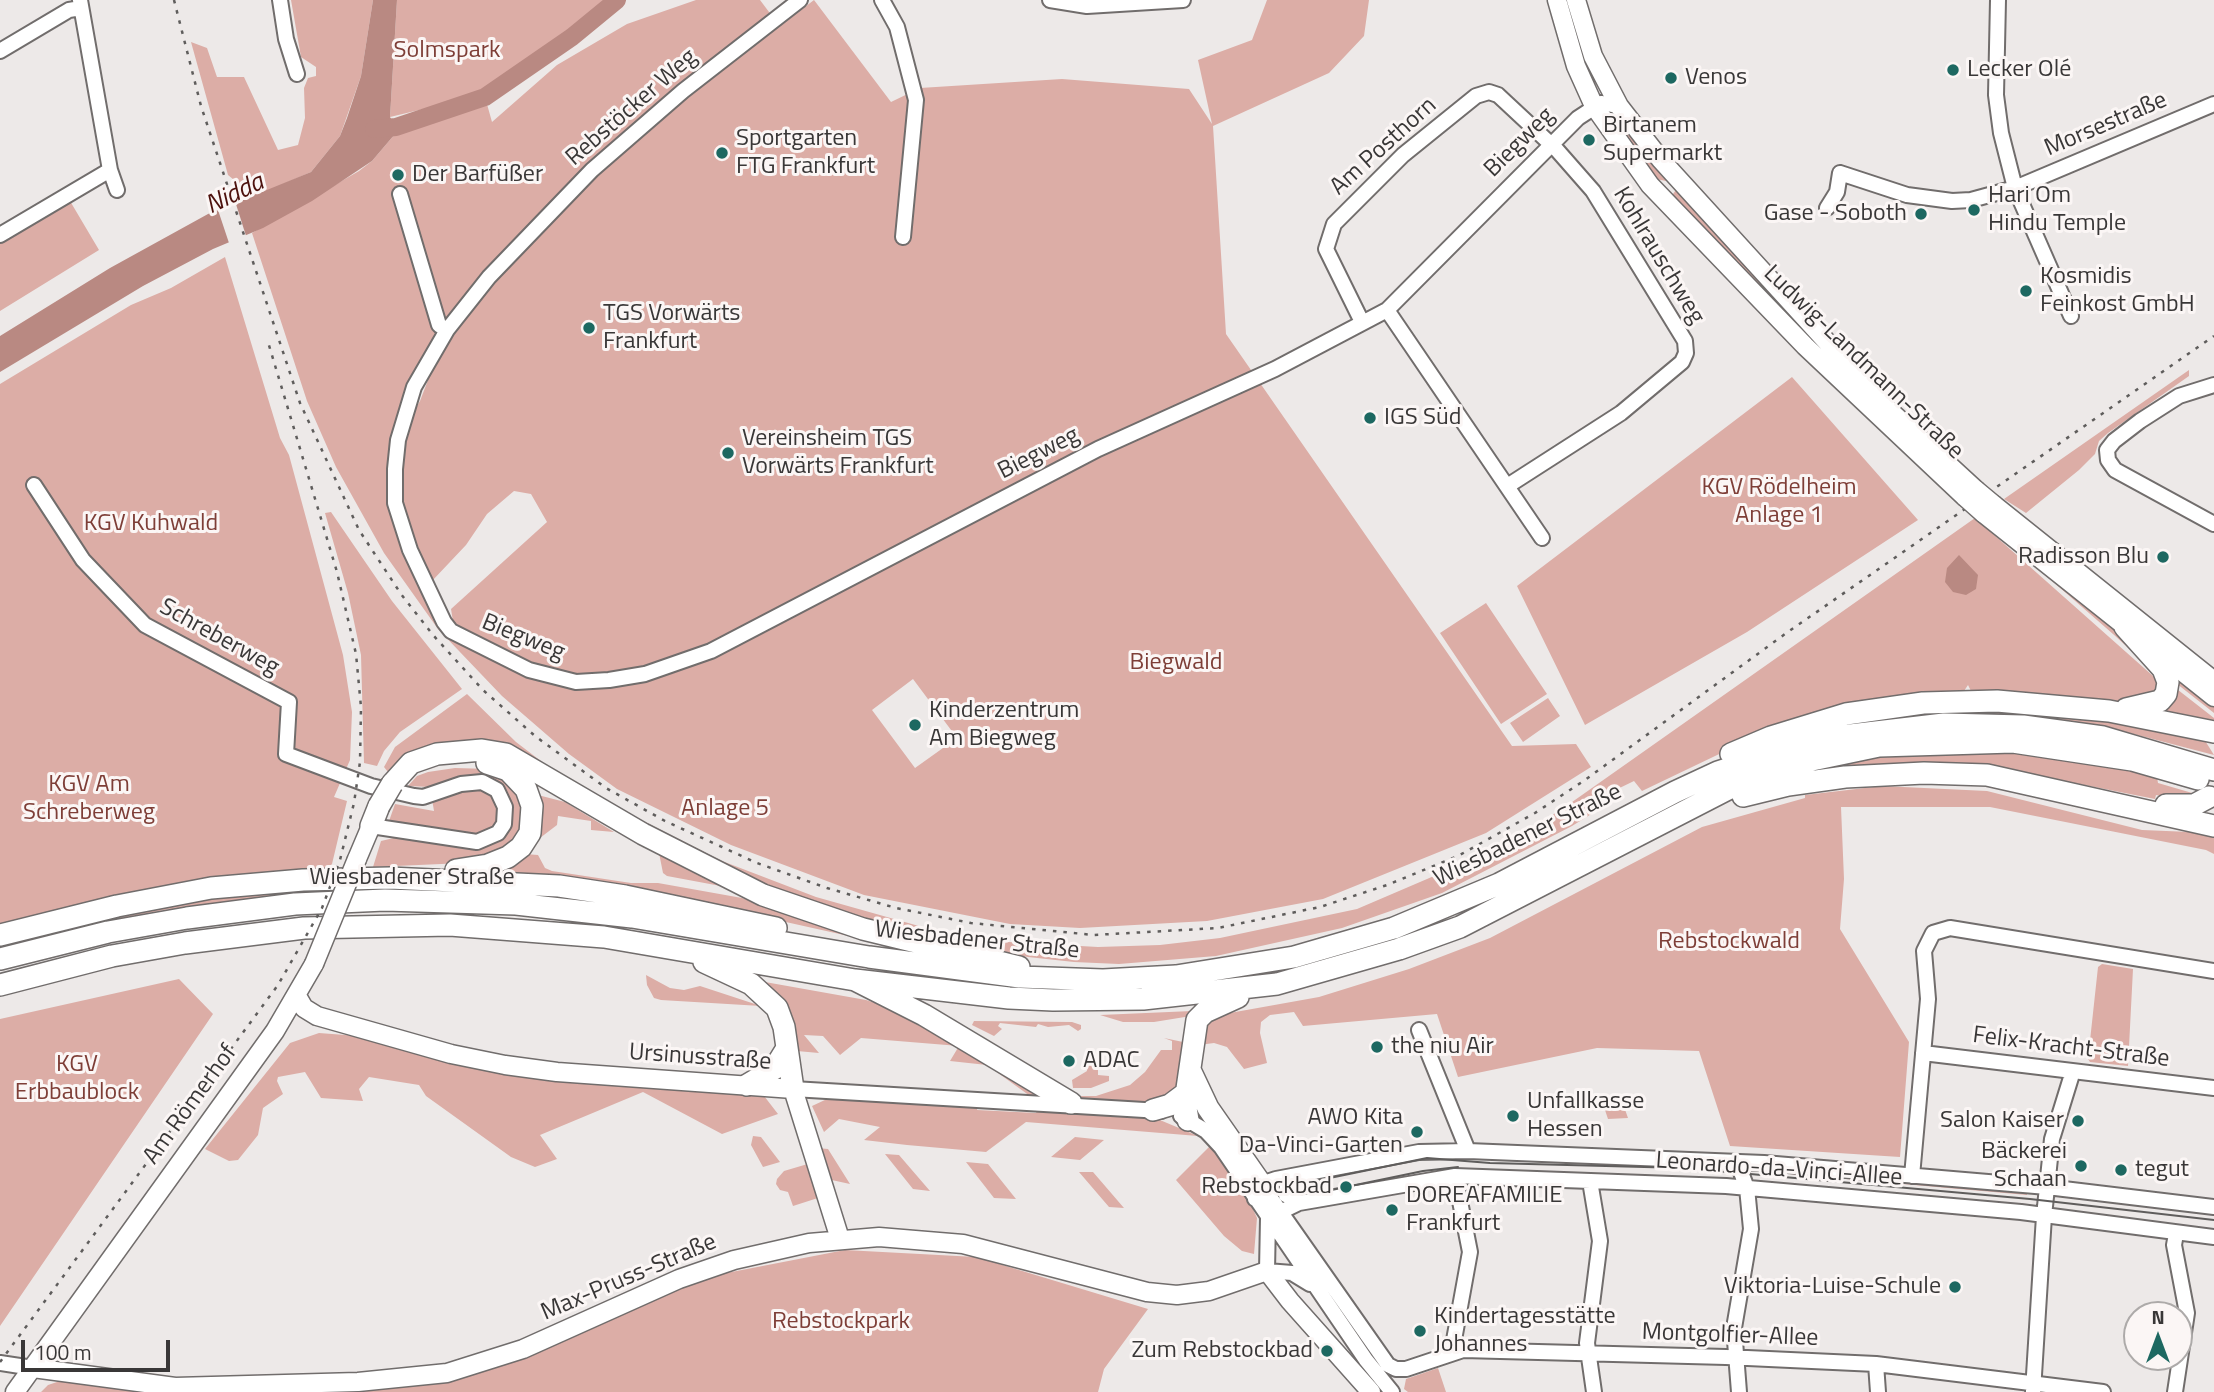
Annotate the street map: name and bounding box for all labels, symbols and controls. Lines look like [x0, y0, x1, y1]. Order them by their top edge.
park label: Solmspark [394, 37, 500, 65]
street label: Rebstöcker Weg [561, 43, 703, 173]
place label: Lecker Olé [1967, 56, 2071, 84]
marker: Lecker Olé [1945, 62, 1961, 78]
place label: Venos [1685, 64, 1747, 92]
marker: Venos [1663, 70, 1679, 86]
street label: Morsestraße [2040, 86, 2172, 164]
street label: Am Posthorn [1325, 92, 1443, 202]
street label: Biegweg [1479, 102, 1561, 184]
place label: Birtanem Supermarkt [1603, 112, 1722, 168]
place label: Sportgarten FTG Frankfurt [736, 125, 875, 181]
marker: Birtanem Supermarkt [1581, 132, 1597, 148]
marker: Sportgarten FTG Frankfurt [714, 145, 730, 161]
place label: Der Barfüßer [412, 161, 543, 189]
marker: Der Barfüßer [390, 167, 406, 183]
water label: Nidda [201, 168, 269, 222]
street label: Kohlrauschweg [1606, 182, 1710, 330]
place label: Hari Om Hindu Temple [1988, 182, 2126, 238]
place label: Gase - Soboth [1764, 200, 1907, 228]
marker: Hari Om Hindu Temple [1966, 202, 1982, 218]
marker: Gase - Soboth [1913, 206, 1929, 222]
street label: Ludwig-Landmann-Straße [1757, 260, 1969, 466]
place label: Kosmidis Feinkost GmbH [2040, 263, 2195, 319]
marker: Kosmidis Feinkost GmbH [2018, 283, 2034, 299]
place label: TGS Vorwärts Frankfurt [603, 300, 740, 356]
marker: TGS Vorwärts Frankfurt [581, 320, 597, 336]
place label: IGS Süd [1384, 404, 1461, 432]
marker: IGS Süd [1362, 410, 1378, 426]
street label: Biegweg [994, 421, 1084, 487]
place label: Vereinsheim TGS Vorwärts Frankfurt [742, 425, 934, 481]
marker: Vereinsheim TGS Vorwärts Frankfurt [720, 445, 736, 461]
park label: KGV Rödelheim Anlage 1 [1702, 474, 1856, 530]
park label: KGV Kuhwald [84, 510, 218, 538]
place label: Radisson Blu [2018, 543, 2149, 571]
marker: Radisson Blu [2155, 549, 2171, 565]
street label: Schreberweg [154, 593, 284, 683]
street label: Biegweg [477, 608, 569, 668]
park label: Biegwald [1130, 649, 1222, 677]
place label: Kinderzentrum Am Biegweg [929, 697, 1079, 753]
marker: Kinderzentrum Am Biegweg [907, 717, 923, 733]
park label: KGV Am Schreberweg [23, 771, 155, 827]
street label: Wiesbadener Straße [1429, 778, 1627, 894]
park label: Anlage 5 [681, 795, 769, 823]
street label: Wiesbadener Straße [309, 864, 515, 892]
street label: Wiesbadener Straße [873, 916, 1081, 966]
park label: Rebstockwald [1658, 928, 1800, 956]
street label: Felix-Kracht-Straße [1971, 1022, 2171, 1074]
place label: the niu Air [1391, 1033, 1494, 1061]
street label: Ursinusstraße [628, 1039, 772, 1077]
marker: the niu Air [1369, 1039, 1385, 1055]
street label: Am Römerhof [138, 1040, 244, 1170]
place label: ADAC [1083, 1047, 1140, 1075]
park label: KGV Erbbaublock [15, 1051, 139, 1107]
marker: ADAC [1061, 1053, 1077, 1069]
place label: Unfallkasse Hessen [1527, 1088, 1644, 1144]
place label: AWO Kita Da-Vinci-Garten [1239, 1104, 1403, 1160]
place label: Salon Kaiser [1940, 1107, 2064, 1135]
marker: Unfallkasse Hessen [1505, 1108, 1521, 1124]
marker: Salon Kaiser [2070, 1113, 2086, 1129]
marker: AWO Kita Da-Vinci-Garten [1409, 1124, 1425, 1140]
place label: Bäckerei Schaan [1981, 1138, 2067, 1194]
street label: Leonardo-da-Vinci-Allee [1655, 1147, 1903, 1193]
place label: tegut [2135, 1156, 2189, 1184]
marker: Bäckerei Schaan [2073, 1158, 2089, 1174]
marker: tegut [2113, 1162, 2129, 1178]
place label: Rebstockbad [1201, 1173, 1332, 1201]
marker: Rebstockbad [1338, 1179, 1354, 1195]
place label: DOREAFAMILIE Frankfurt [1406, 1182, 1563, 1238]
marker: DOREAFAMILIE Frankfurt [1384, 1202, 1400, 1218]
street label: Max-Pruss-Straße [537, 1228, 721, 1328]
place label: Viktoria-Luise-Schule [1724, 1273, 1941, 1301]
marker: Viktoria-Luise-Schule [1947, 1279, 1963, 1295]
north arrow [2123, 1301, 2193, 1371]
text: N [2151, 1302, 2165, 1331]
place label: Kindertagesstätte Johannes [1434, 1303, 1616, 1359]
park label: Rebstockpark [772, 1308, 910, 1336]
street label: Montgolfier-Allee [1641, 1319, 1819, 1353]
marker: Kindertagesstätte Johannes [1412, 1323, 1428, 1339]
scale bar [24, 1326, 173, 1370]
text: 100 m [34, 1336, 91, 1368]
place label: Zum Rebstockbad [1131, 1337, 1313, 1365]
marker: Zum Rebstockbad [1319, 1343, 1335, 1359]

